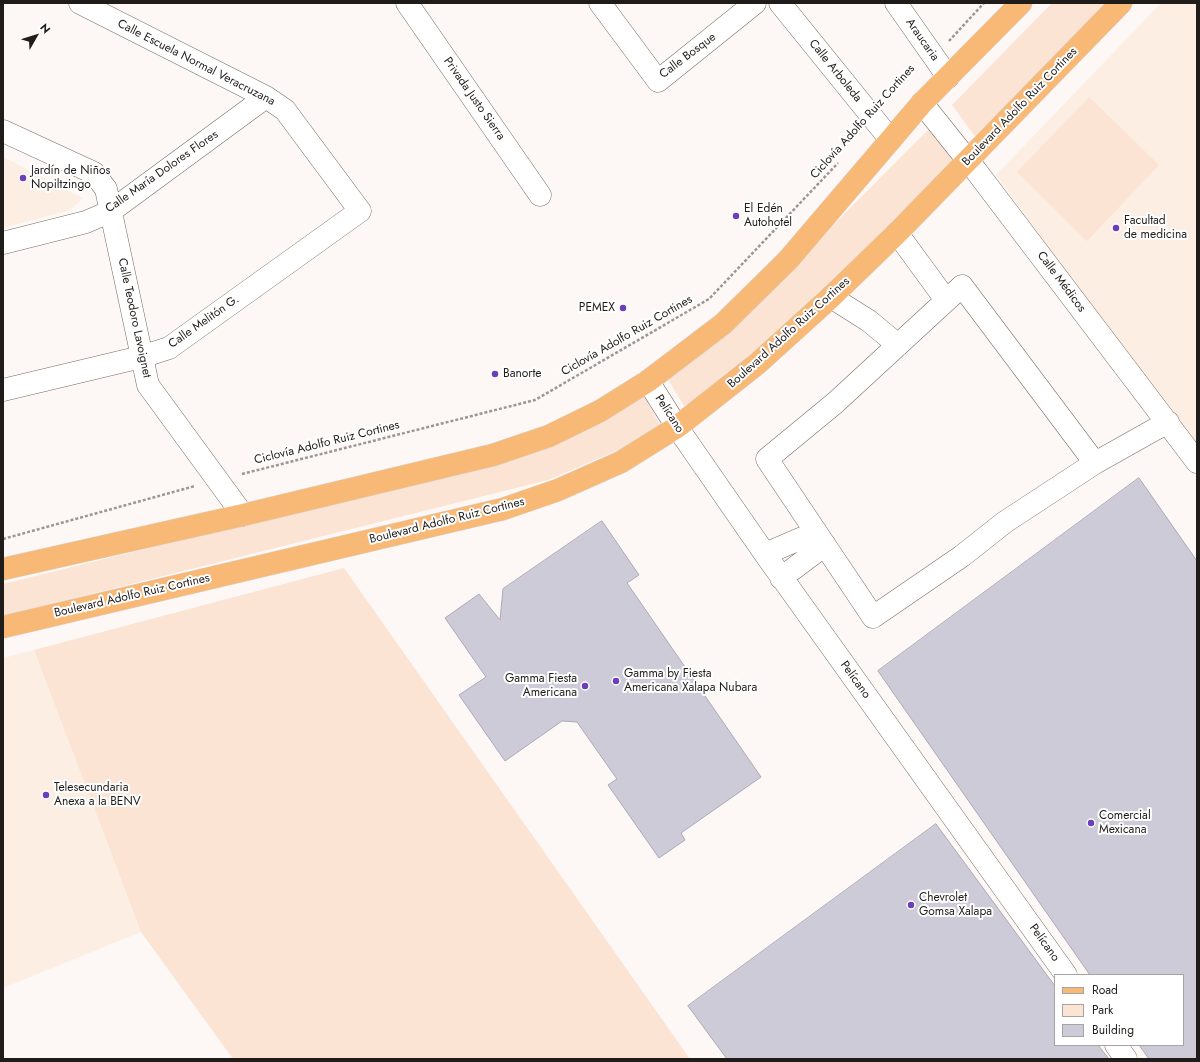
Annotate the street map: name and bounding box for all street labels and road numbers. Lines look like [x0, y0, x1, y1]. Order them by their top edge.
street label: Araucaria [902, 16, 942, 64]
street label: Calle Escuela Normal Veracruzana [115, 17, 277, 109]
street label: Calle Bosque [657, 30, 719, 82]
street label: Calle Arboleda [805, 37, 865, 105]
street label: Boulevard Adolfo Ruiz Cortines [960, 45, 1080, 169]
street label: Privada Justo Sierra [440, 55, 508, 143]
street label: Ciclovía Adolfo Ruiz Cortines [808, 62, 918, 182]
street label: Calle María Dolores Flores [103, 128, 221, 216]
street label: Calle Médicos [1034, 249, 1088, 315]
street label: Calle Teodoro Lavoignet [114, 257, 154, 379]
street label: Boulevard Adolfo Ruiz Cortines [725, 274, 853, 392]
street label: Calle Melitón G. [166, 292, 242, 352]
street label: Ciclovía Adolfo Ruiz Cortines [559, 292, 695, 380]
street label: Pelícano [651, 392, 687, 436]
street label: Ciclovía Adolfo Ruiz Cortines [253, 418, 401, 468]
street label: Boulevard Adolfo Ruiz Cortines [368, 495, 526, 547]
street label: Boulevard Adolfo Ruiz Cortines [53, 571, 211, 621]
street label: Pelícano [837, 659, 873, 701]
street label: Pelícano [1026, 922, 1062, 964]

